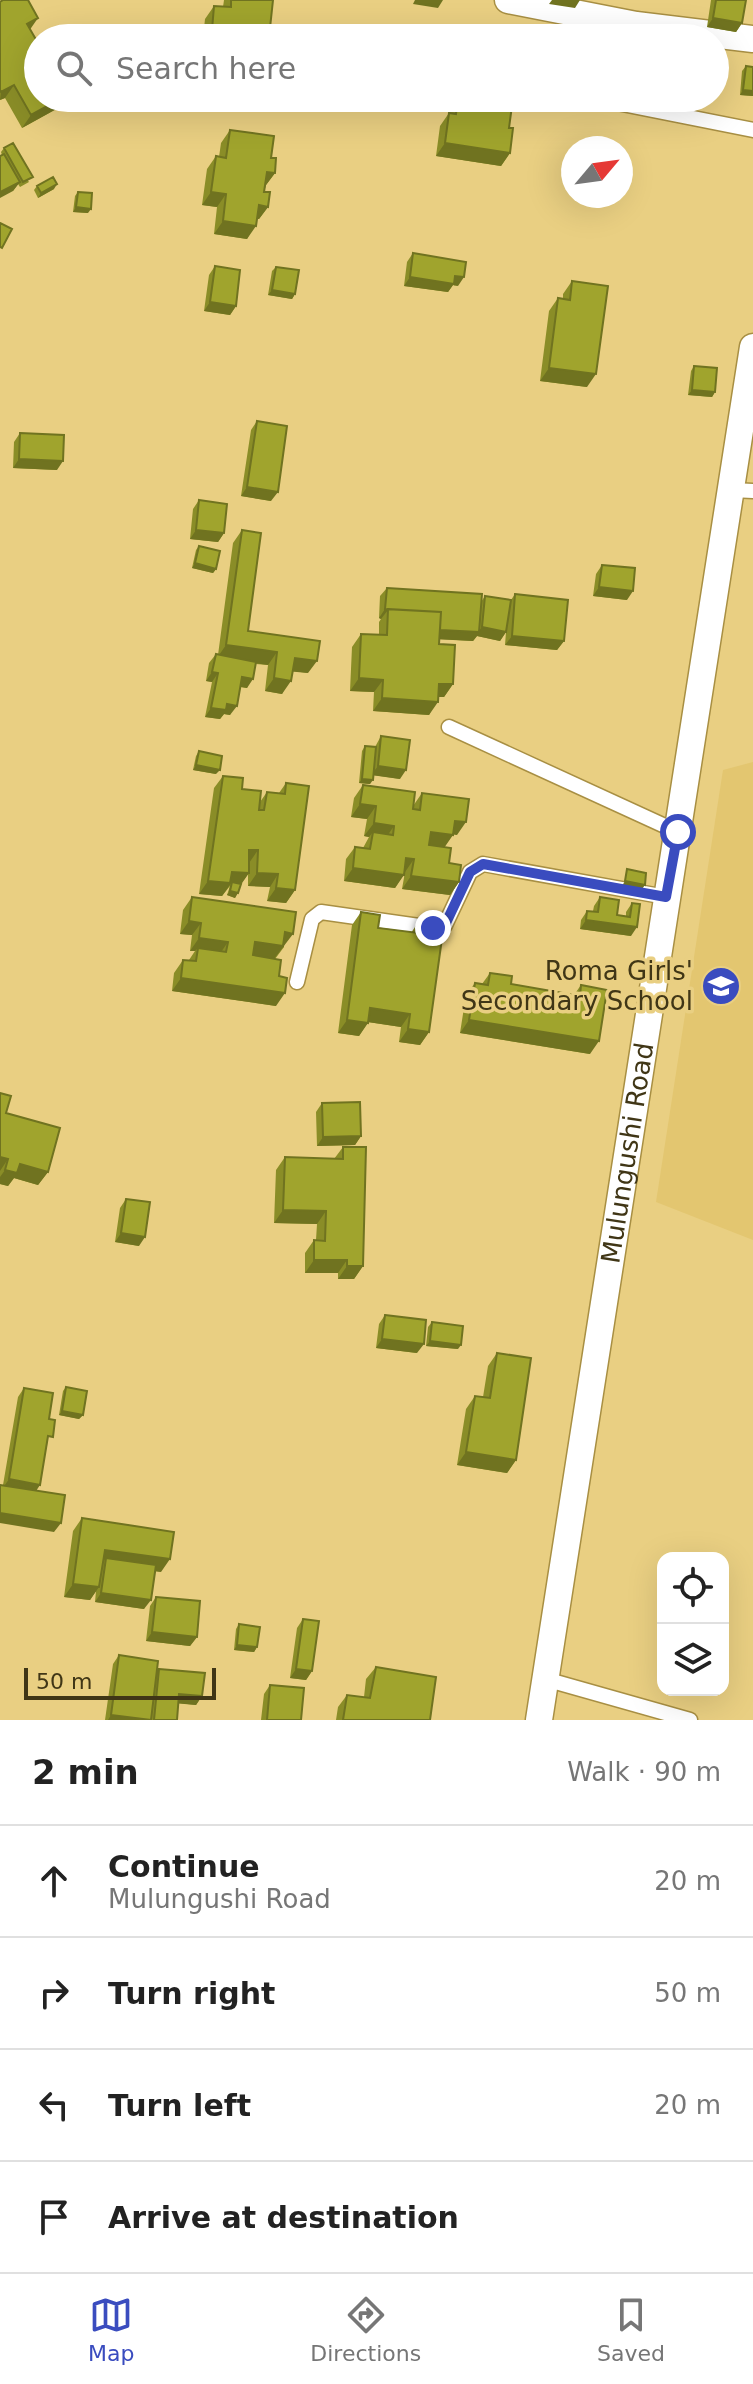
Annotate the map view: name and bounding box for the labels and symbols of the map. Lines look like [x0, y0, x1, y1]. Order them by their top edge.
north arrow [561, 136, 633, 208]
route start [660, 814, 696, 850]
route end [415, 910, 451, 946]
place label: Roma Girls' Secondary School [461, 956, 693, 1016]
school or university icon: Roma Girls' Secondary School [700, 965, 742, 1007]
street label: Mulungushi Road [595, 1040, 659, 1265]
scale bar [24, 1664, 216, 1700]

